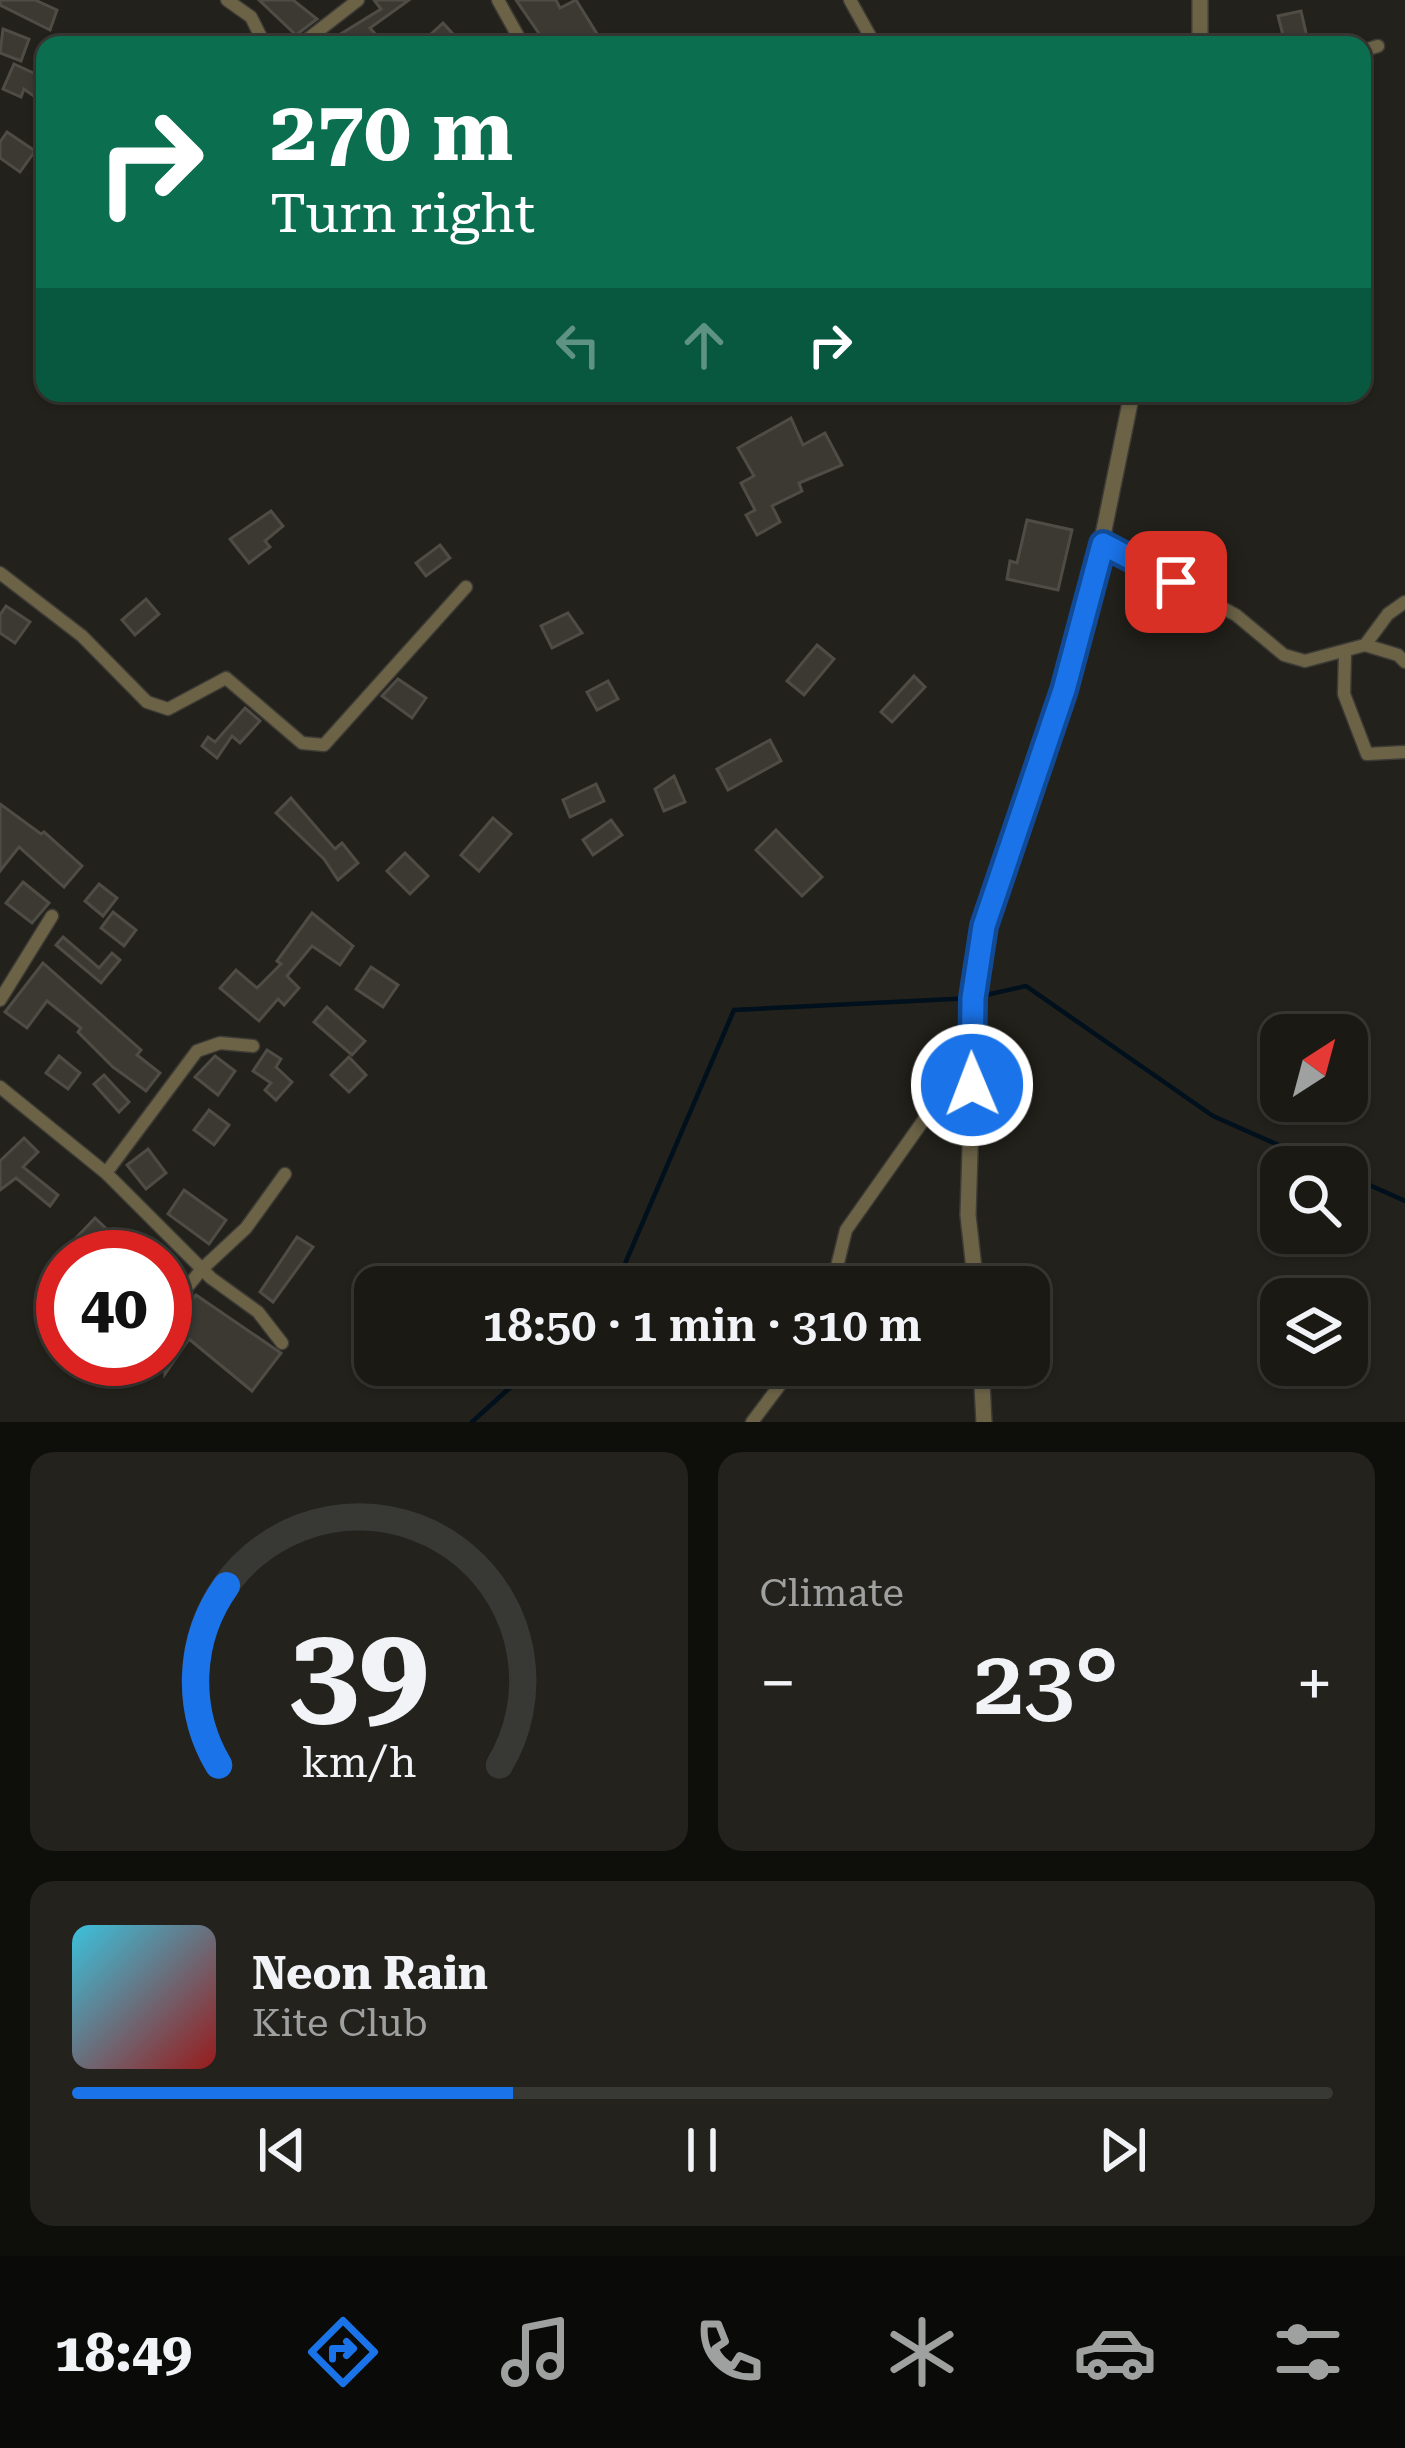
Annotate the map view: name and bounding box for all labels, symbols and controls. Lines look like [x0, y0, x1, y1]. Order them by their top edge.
text: 270 m [270, 82, 513, 180]
icon: right [72, 84, 228, 240]
text: Turn right [270, 182, 535, 245]
icon: left [545, 312, 611, 378]
icon: ahead [671, 312, 737, 378]
icon: right [797, 312, 863, 378]
pin [1125, 531, 1227, 633]
icon: arrive [1143, 549, 1209, 615]
north arrow [1260, 1014, 1368, 1122]
map controls [1260, 1014, 1368, 1386]
position arrow [909, 1022, 1035, 1148]
button: search [1260, 1146, 1368, 1254]
speed limit sign: 40 [36, 1230, 192, 1386]
button: layers [1260, 1278, 1368, 1386]
text: 18:50 · 1 min · 310 m [482, 1299, 922, 1352]
text: Climate [760, 1570, 904, 1616]
text: 39 [289, 1598, 429, 1744]
text: 23° [974, 1631, 1119, 1736]
text: − [760, 1645, 796, 1722]
text: + [1296, 1645, 1333, 1722]
text: km/h [301, 1736, 416, 1786]
text: Neon Rain [252, 1947, 488, 2000]
text: Kite Club [252, 2000, 428, 2046]
icon: previous [249, 2117, 315, 2183]
icon: pause [669, 2117, 735, 2183]
icon: next [1090, 2117, 1156, 2183]
icon: directions [301, 2310, 385, 2394]
icon: music [494, 2310, 578, 2394]
icon: phone [687, 2310, 771, 2394]
icon: climate [880, 2310, 964, 2394]
icon: car [1073, 2310, 1157, 2394]
icon: filters [1266, 2310, 1350, 2394]
text: 18:49 [55, 2321, 192, 2384]

